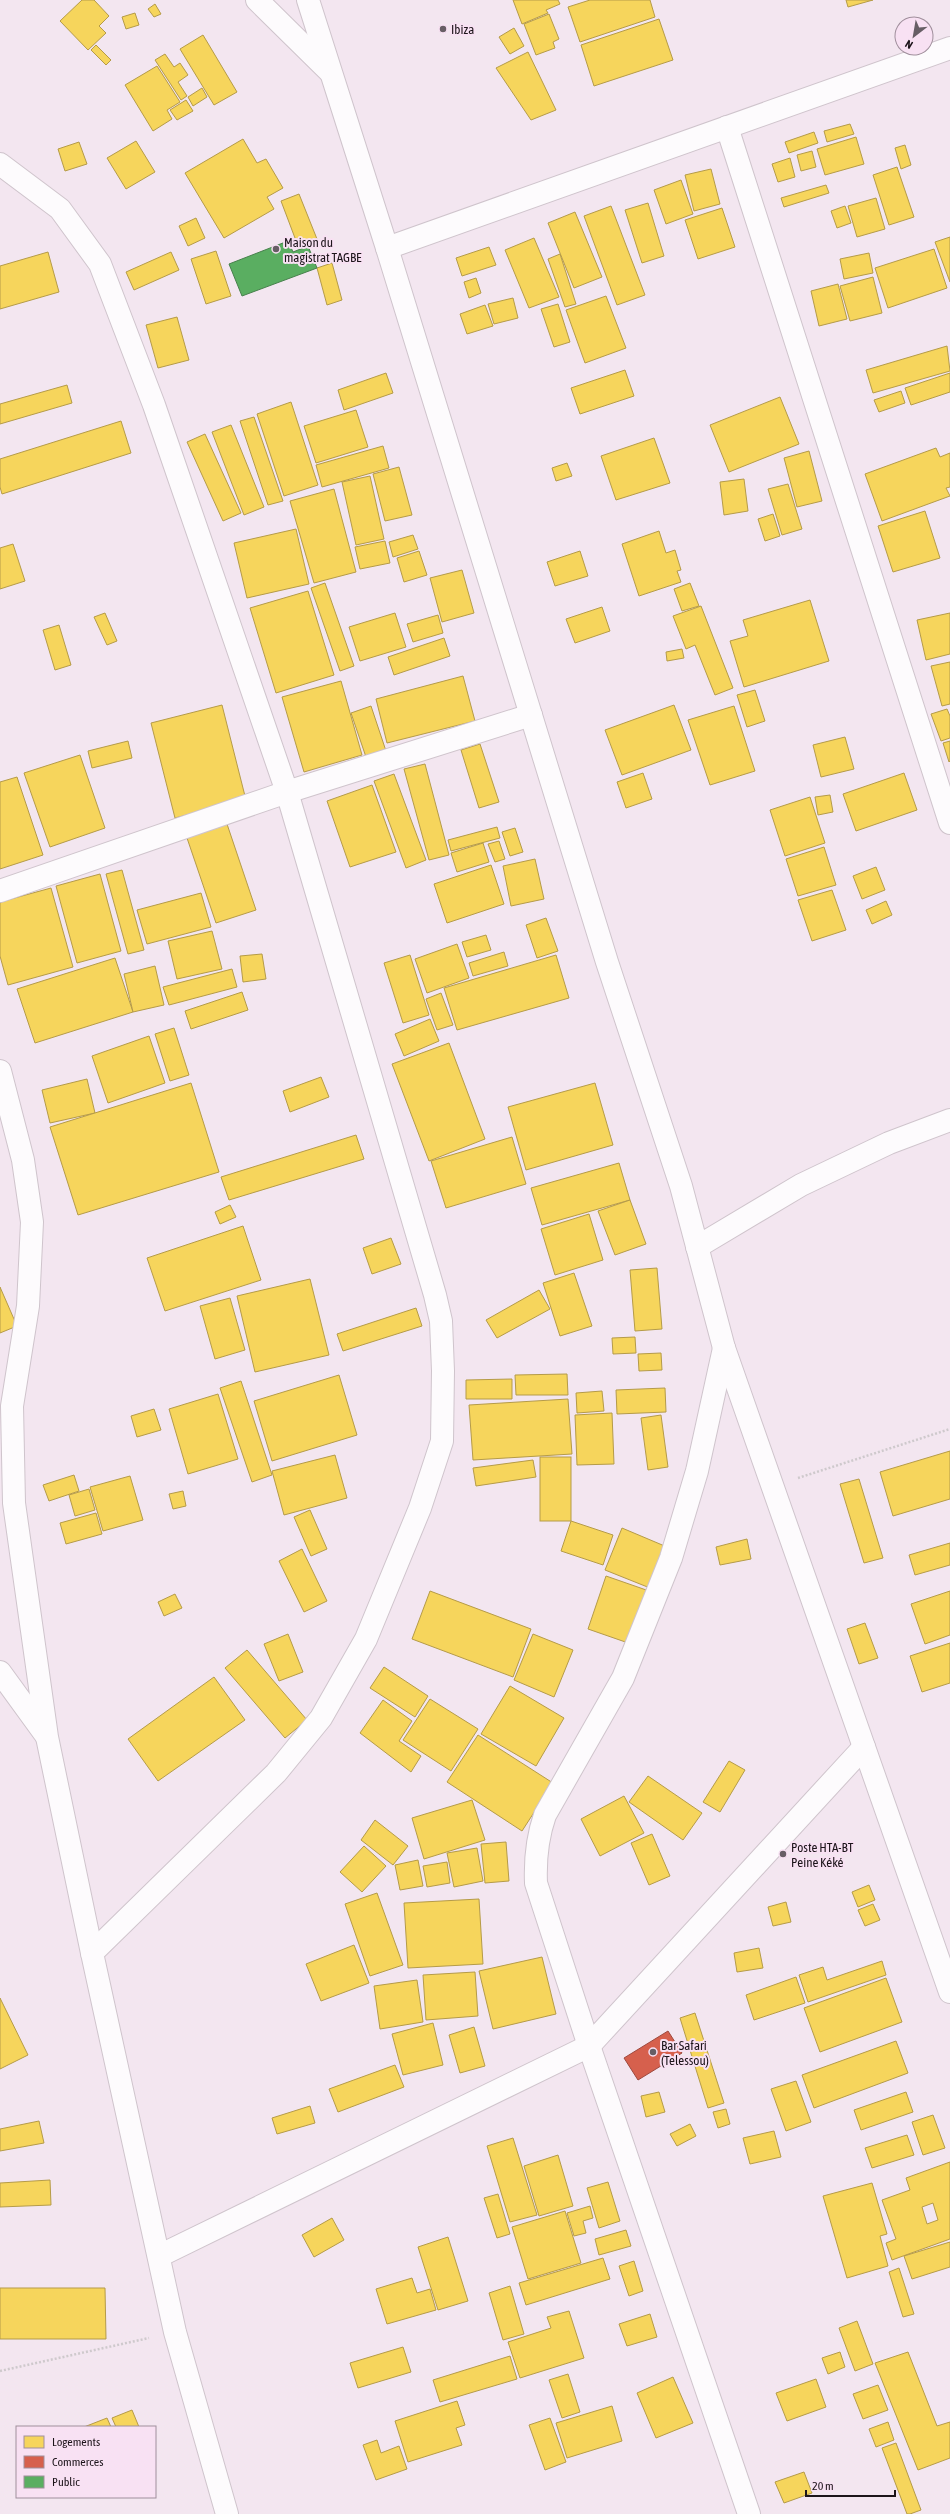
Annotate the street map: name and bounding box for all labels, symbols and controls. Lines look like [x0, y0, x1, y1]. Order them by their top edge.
north arrow [894, 16, 934, 56]
place label: Ibiza [451, 22, 474, 37]
marker: Ibiza [438, 24, 448, 34]
text: N [903, 38, 915, 51]
place label: Maison du magistrat TAGBE [284, 235, 362, 265]
marker: Maison du magistrat TAGBE [271, 244, 281, 254]
place label: Poste HTA-BT Peine Kéké [791, 1840, 854, 1870]
marker: Poste HTA-BT Peine Kéké [778, 1849, 788, 1859]
place label: Bar Safari (Telessou) [661, 2038, 709, 2068]
marker: Bar Safari (Telessou) [648, 2047, 658, 2057]
legend [16, 2426, 156, 2498]
text: Logements [52, 2435, 100, 2449]
text: Commerces [52, 2455, 103, 2469]
scale bar [806, 2472, 895, 2498]
text: Public [52, 2475, 80, 2489]
text: 20 m [812, 2479, 834, 2493]

